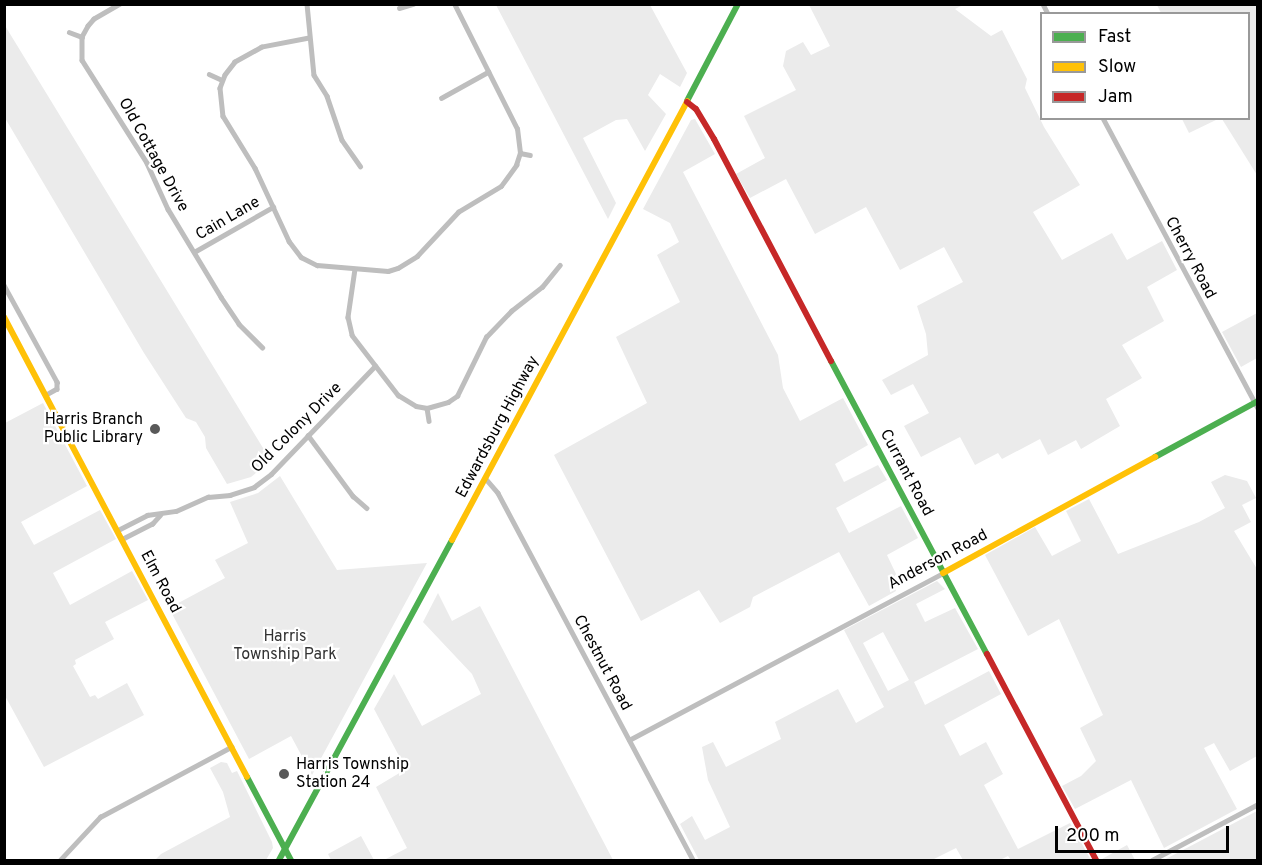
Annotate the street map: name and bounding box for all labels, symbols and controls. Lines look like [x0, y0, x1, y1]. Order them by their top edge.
legend [1040, 12, 1250, 120]
text: Fast [1098, 26, 1131, 49]
text: Slow [1098, 56, 1136, 79]
text: Jam [1098, 86, 1133, 109]
street label: Old Cottage Drive [114, 95, 192, 215]
street label: Cain Lane [192, 193, 264, 245]
street label: Cherry Road [1160, 214, 1220, 302]
street label: Edwardsburg Highway [452, 353, 544, 501]
street label: Old Colony Drive [248, 379, 346, 477]
place label: Harris Branch Public Library [44, 410, 143, 448]
marker: Harris Branch Public Library [148, 422, 162, 436]
street label: Currant Road [875, 426, 937, 520]
street label: Anderson Road [885, 526, 991, 594]
street label: Elm Road [136, 547, 184, 617]
street label: Chestnut Road [569, 612, 635, 714]
park label: Harris Township Park [233, 627, 337, 665]
place label: Harris Township Station 24 [296, 755, 410, 793]
marker: Harris Township Station 24 [277, 767, 291, 781]
scale bar [1058, 814, 1232, 852]
text: 200 m [1066, 825, 1119, 848]

